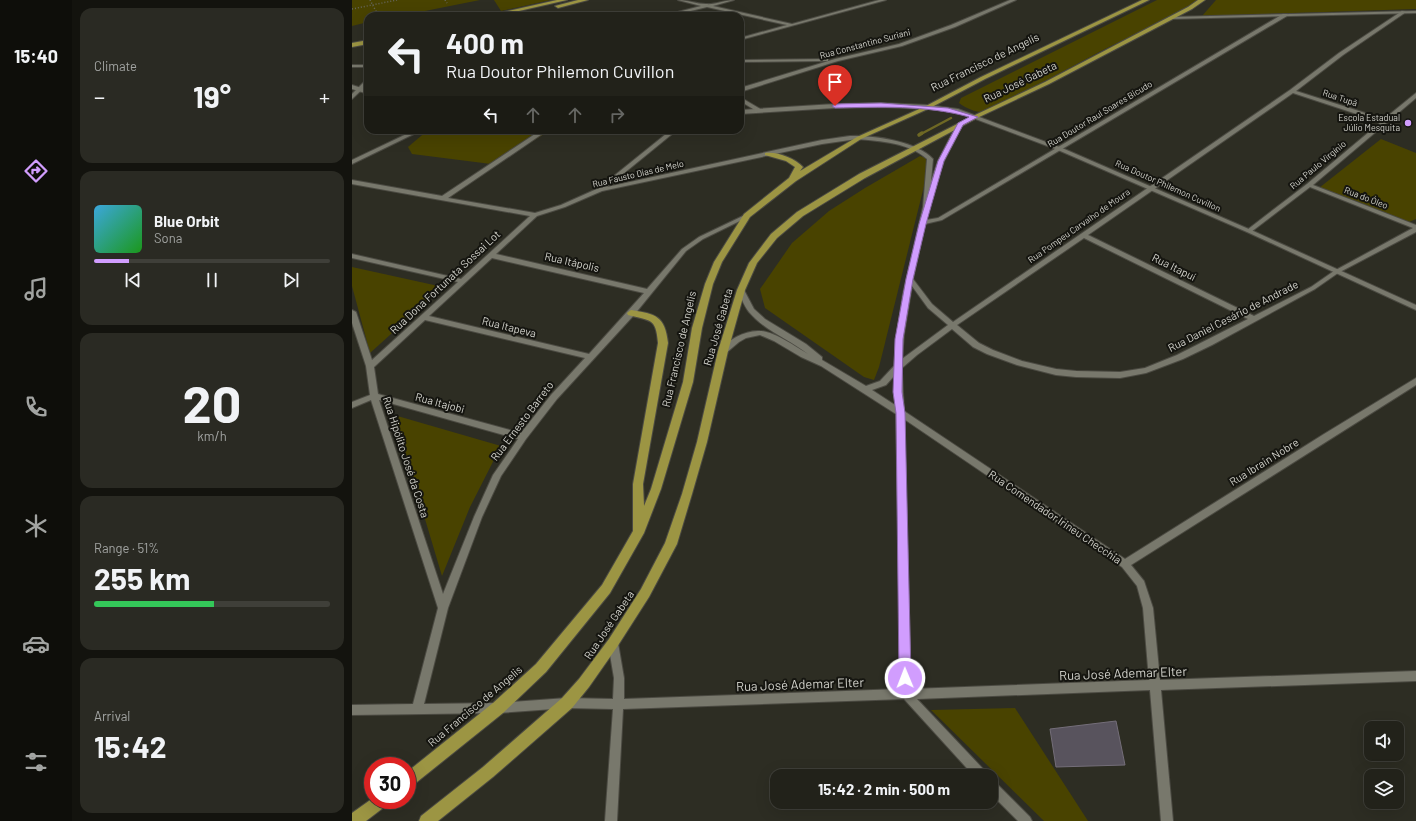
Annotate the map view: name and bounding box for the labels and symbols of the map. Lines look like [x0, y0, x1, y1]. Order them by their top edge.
street label: Rua Constantino Suriani [818, 26, 911, 61]
street label: Rua Francisco de Angelis [929, 30, 1041, 93]
street label: Rua José Gabeta [981, 58, 1058, 105]
pin [818, 65, 852, 106]
street label: Rua Doutor Raul Soares Bicudo [1045, 78, 1154, 149]
street label: Rua Tupã [1321, 87, 1359, 108]
place label: Escola Estadual Júlio Mesquita [1338, 112, 1400, 133]
marker: Escola Estadual Júlio Mesquita [1403, 118, 1413, 128]
street label: Rua Paulo Virgínio [1287, 138, 1348, 191]
street label: Rua Doutor Philemon Cuvillon [1114, 157, 1223, 214]
street label: Rua Fausto Dias de Melo [591, 158, 685, 189]
street label: Rua do Óleo [1343, 184, 1390, 211]
street label: Rua Pompeu Carvalho de Moura [1026, 186, 1132, 265]
street label: Rua Dona Fortunata Sossai Lot [387, 227, 502, 336]
street label: Rua Itápolis [544, 249, 601, 274]
street label: Rua Itapuí [1150, 250, 1199, 283]
street label: Rua Daniel Cesário de Andrade [1165, 277, 1300, 354]
street label: Rua José Gabeta [700, 287, 735, 367]
street label: Rua Francisco de Angelis [659, 290, 698, 408]
street label: Rua Itapeva [481, 314, 538, 340]
street label: Rua Ernesto Barreto [488, 378, 556, 463]
street label: Rua Itajobi [414, 390, 466, 415]
street label: Rua Hipólito José da Costa [381, 395, 432, 519]
street label: Rua Ibrain Nobre [1227, 435, 1301, 488]
street label: Rua Comendador Irineu Checchia [986, 467, 1124, 566]
street label: Rua José Gabeta [581, 588, 636, 661]
position arrow [884, 657, 926, 699]
street label: Rua Francisco de Angelis [425, 662, 524, 749]
street label: Rua José Ademar Elter [1059, 663, 1188, 683]
street label: Rua José Ademar Elter [736, 674, 865, 694]
speed limit sign: 30 [364, 757, 416, 809]

